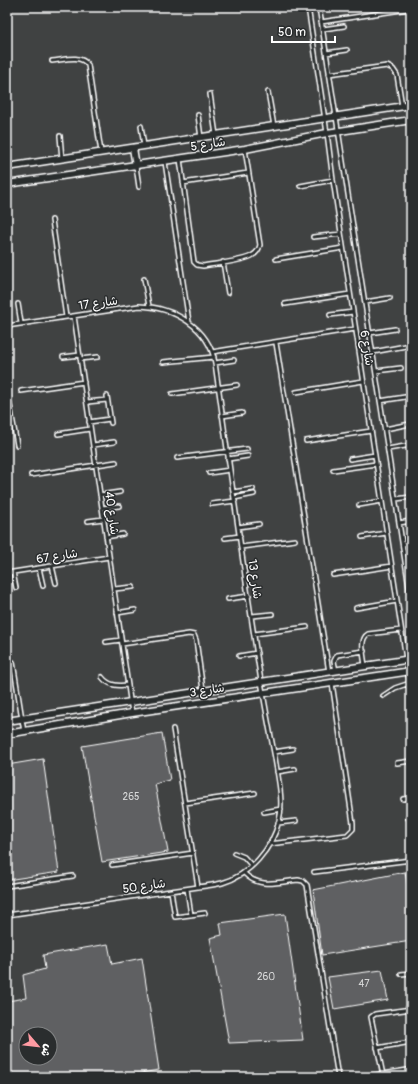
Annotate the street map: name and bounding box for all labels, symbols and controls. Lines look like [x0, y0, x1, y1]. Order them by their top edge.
scale bar [272, 18, 335, 44]
text: 50 m [278, 25, 306, 40]
street label: شارع 5 [190, 134, 227, 156]
street label: شارع 17 [77, 293, 119, 315]
street label: شارع 6 [355, 329, 377, 367]
street label: شارع 40 [100, 490, 122, 536]
street label: شارع 67 [35, 546, 79, 568]
street label: شارع 13 [243, 558, 265, 600]
street label: شارع 3 [188, 680, 226, 702]
house number: 265 [123, 791, 139, 803]
street label: شارع 50 [122, 876, 167, 898]
house number: 260 [257, 971, 275, 983]
house number: 47 [358, 978, 370, 990]
north arrow [18, 1026, 58, 1066]
text: ش [38, 1042, 55, 1059]

